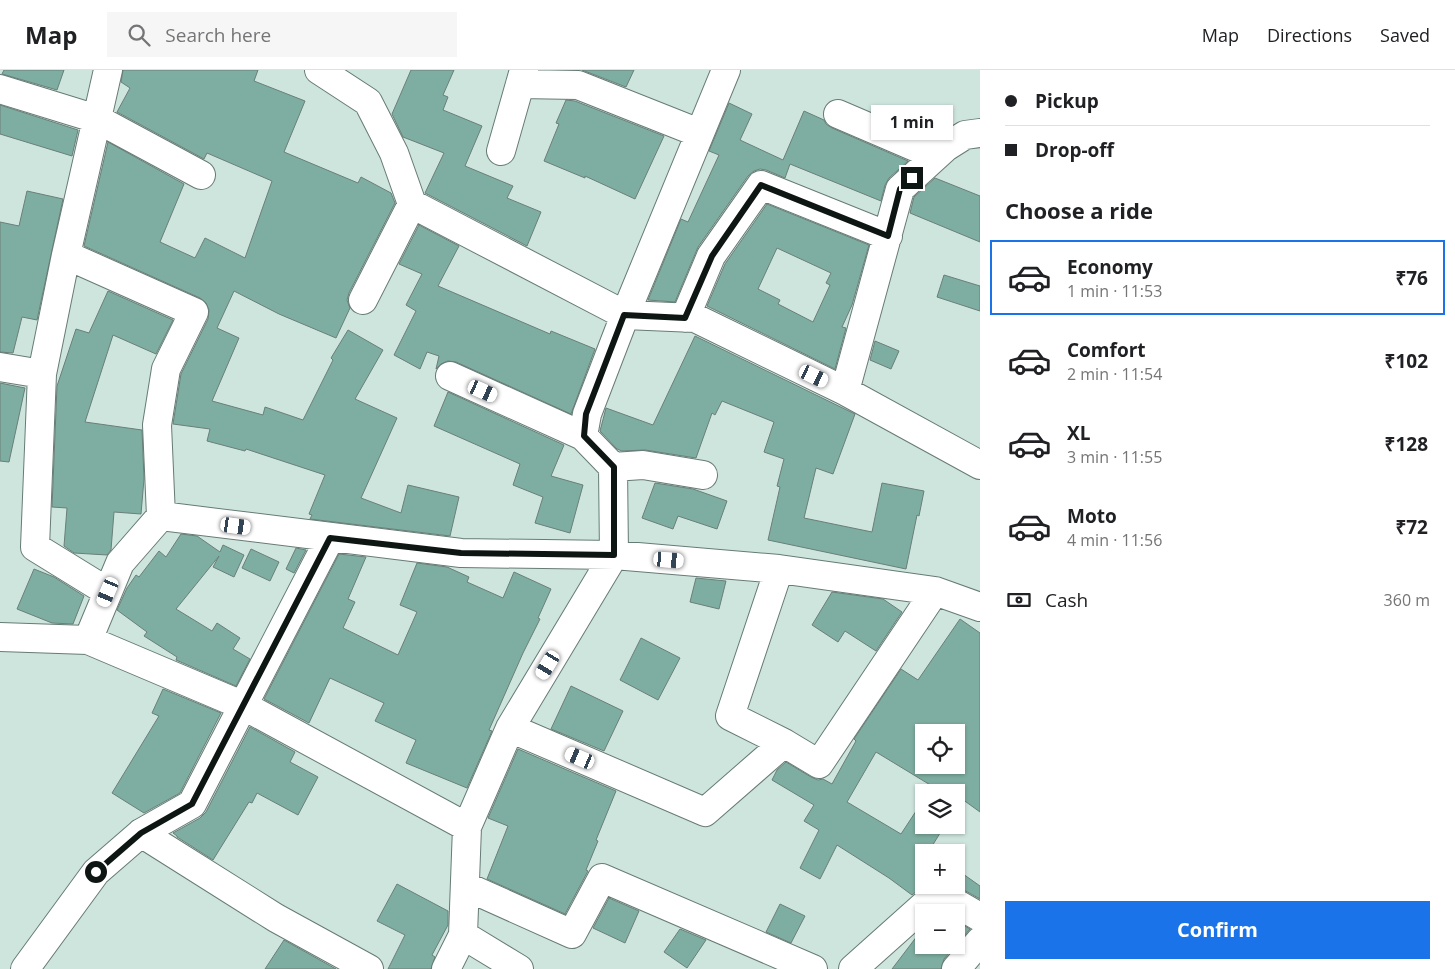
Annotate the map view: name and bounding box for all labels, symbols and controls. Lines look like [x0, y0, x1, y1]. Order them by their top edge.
search box [107, 12, 457, 57]
text: Map [25, 18, 77, 51]
icon: search [125, 21, 153, 49]
text: Search here [165, 22, 271, 48]
text: Map [1202, 23, 1239, 47]
text: Directions [1267, 23, 1352, 47]
text: Saved [1380, 23, 1430, 47]
text: Pickup [1035, 88, 1099, 114]
callout: 1 min [871, 106, 953, 140]
text: 1 min [890, 111, 934, 133]
text: Drop-off [1035, 137, 1114, 163]
route end [901, 167, 923, 189]
text: Choose a ride [1005, 195, 1153, 225]
text: Economy [1067, 254, 1153, 280]
icon: car [1007, 255, 1052, 300]
text: ₹76 [1395, 265, 1428, 291]
text: 1 min · 11:53 [1067, 280, 1162, 302]
text: Comfort [1067, 337, 1146, 363]
icon: car [1007, 338, 1052, 383]
text: ₹102 [1385, 348, 1428, 374]
car [797, 363, 830, 389]
text: 2 min · 11:54 [1067, 363, 1162, 385]
car [466, 378, 499, 404]
text: XL [1067, 420, 1090, 446]
icon: car [1007, 421, 1052, 466]
text: ₹128 [1385, 431, 1428, 457]
text: 3 min · 11:55 [1067, 446, 1162, 468]
text: Moto [1067, 503, 1117, 529]
icon: car [1007, 504, 1052, 549]
text: ₹72 [1395, 514, 1428, 540]
car [220, 516, 251, 536]
text: 4 min · 11:56 [1067, 529, 1162, 551]
car [653, 551, 684, 569]
car [95, 575, 120, 609]
icon: cash [1005, 586, 1033, 614]
text: Cash [1045, 587, 1088, 613]
text: 360 m [1384, 589, 1430, 611]
car [533, 648, 562, 682]
map controls [915, 724, 965, 954]
button: locate [915, 724, 965, 774]
car [563, 745, 596, 771]
button: layers [915, 784, 965, 834]
button: + [915, 844, 965, 894]
route start [85, 861, 107, 883]
button: Confirm [1005, 901, 1430, 959]
button: − [915, 904, 965, 954]

